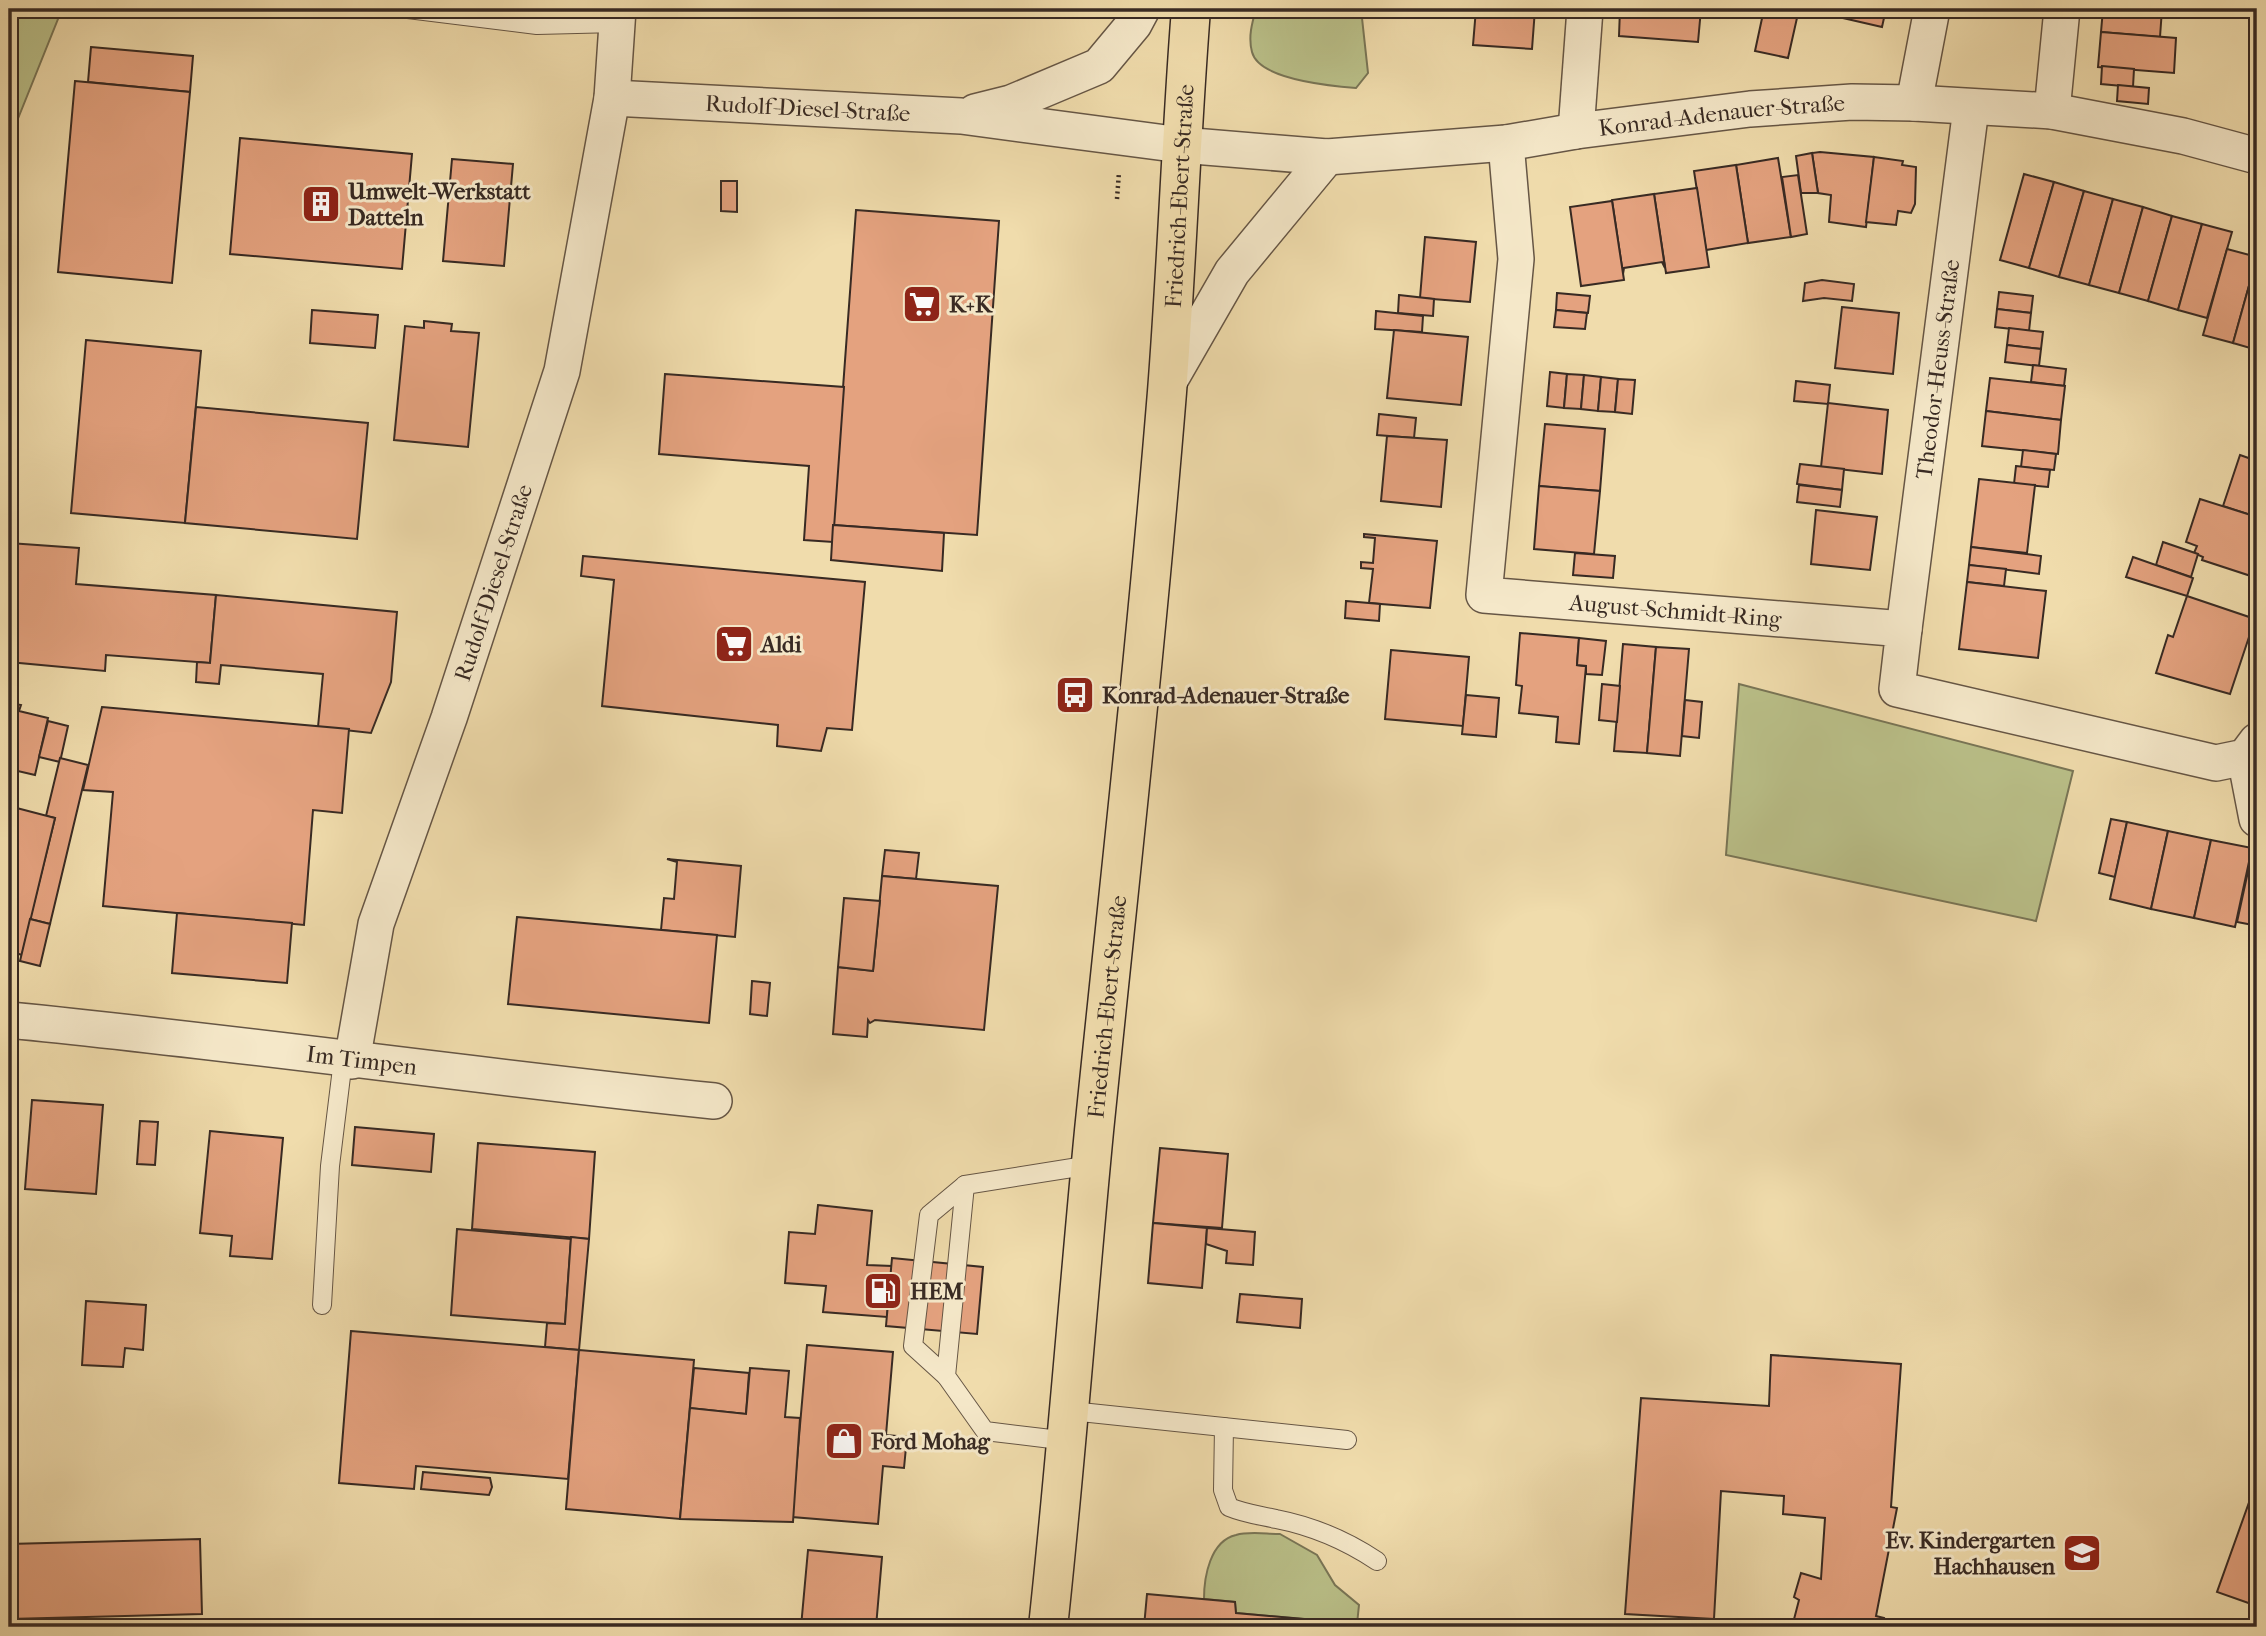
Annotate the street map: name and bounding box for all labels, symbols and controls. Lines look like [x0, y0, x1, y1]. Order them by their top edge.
street label: Friedrich-Ebert-Straße [1160, 83, 1200, 309]
street label: Rudolf-Diesel-Straße [704, 90, 911, 127]
street label: Konrad-Adenauer-Straße [1597, 90, 1846, 142]
place label: Umwelt-Werkstatt Datteln [347, 178, 531, 231]
building icon: Umwelt-Werkstatt Datteln [300, 183, 342, 225]
street label: Theodor-Heuss-Straße [1910, 258, 1965, 481]
supermarket icon: K+K [901, 283, 943, 325]
place label: K+K [949, 291, 994, 318]
street label: Rudolf-Diesel-Straße [449, 481, 538, 685]
street label: August-Schmidt-Ring [1567, 589, 1783, 633]
supermarket icon: Aldi [713, 623, 755, 665]
place label: Aldi [759, 631, 802, 658]
bus stop icon: Konrad-Adenauer-Straße [1054, 674, 1096, 716]
place label: Konrad-Adenauer-Straße [1102, 682, 1350, 709]
street label: Friedrich-Ebert-Straße [1082, 894, 1132, 1120]
street label: Im Timpen [305, 1041, 419, 1081]
fuel station icon: HEM [862, 1270, 904, 1312]
place label: HEM [910, 1278, 963, 1305]
shop icon: Ford Mohag [823, 1420, 865, 1462]
place label: Ford Mohag [870, 1428, 990, 1455]
place label: Ev. Kindergarten Hachhausen [1885, 1527, 2056, 1580]
school or university icon: Ev. Kindergarten Hachhausen [2061, 1532, 2103, 1574]

